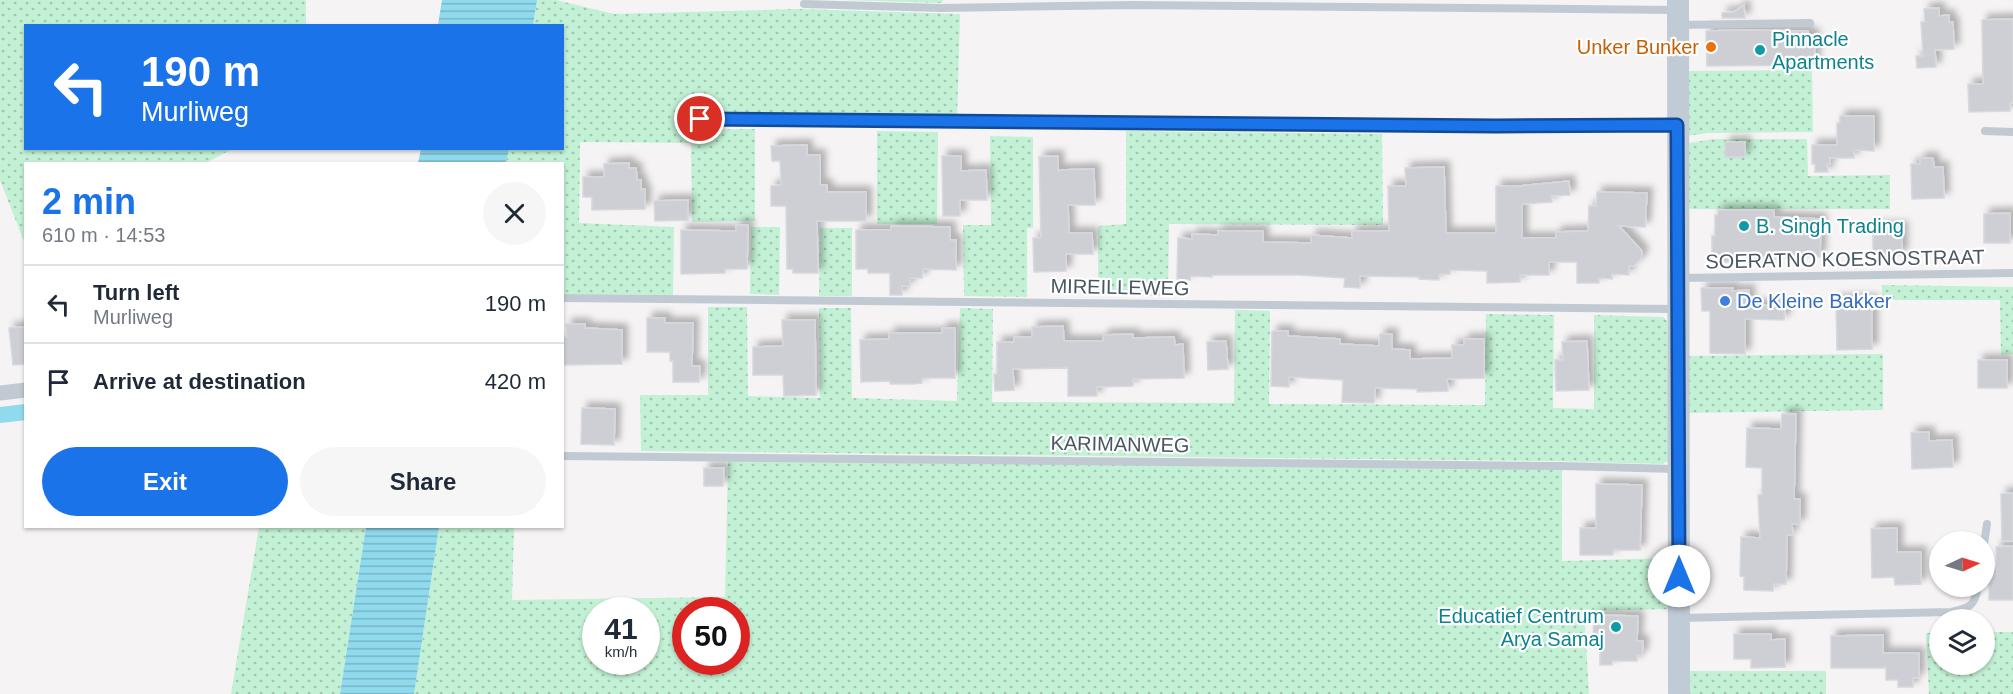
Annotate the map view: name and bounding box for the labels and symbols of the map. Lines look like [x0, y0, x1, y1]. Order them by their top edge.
place label: Pinnacle Apartments [1772, 28, 1874, 73]
place label: Unker Bunker [1577, 36, 1699, 58]
marker: Unker Bunker [1704, 40, 1718, 54]
marker: Pinnacle Apartments [1753, 43, 1767, 57]
pin [674, 93, 725, 144]
place label: B. Singh Trading [1756, 215, 1904, 237]
marker: B. Singh Trading [1737, 219, 1751, 233]
street label: SOERATNO KOESNOSTRAAT [1705, 246, 1985, 272]
street label: MIREILLEWEG [1050, 275, 1190, 299]
place label: De Kleine Bakker [1737, 290, 1892, 312]
marker: De Kleine Bakker [1718, 294, 1732, 308]
street label: KARIMANWEG [1050, 432, 1190, 456]
north arrow [1929, 531, 1995, 597]
position arrow [1647, 544, 1711, 608]
speed limit sign: 50 [672, 597, 750, 675]
place label: Educatief Centrum Arya Samaj [1438, 605, 1604, 650]
marker: Educatief Centrum Arya Samaj [1609, 620, 1623, 634]

